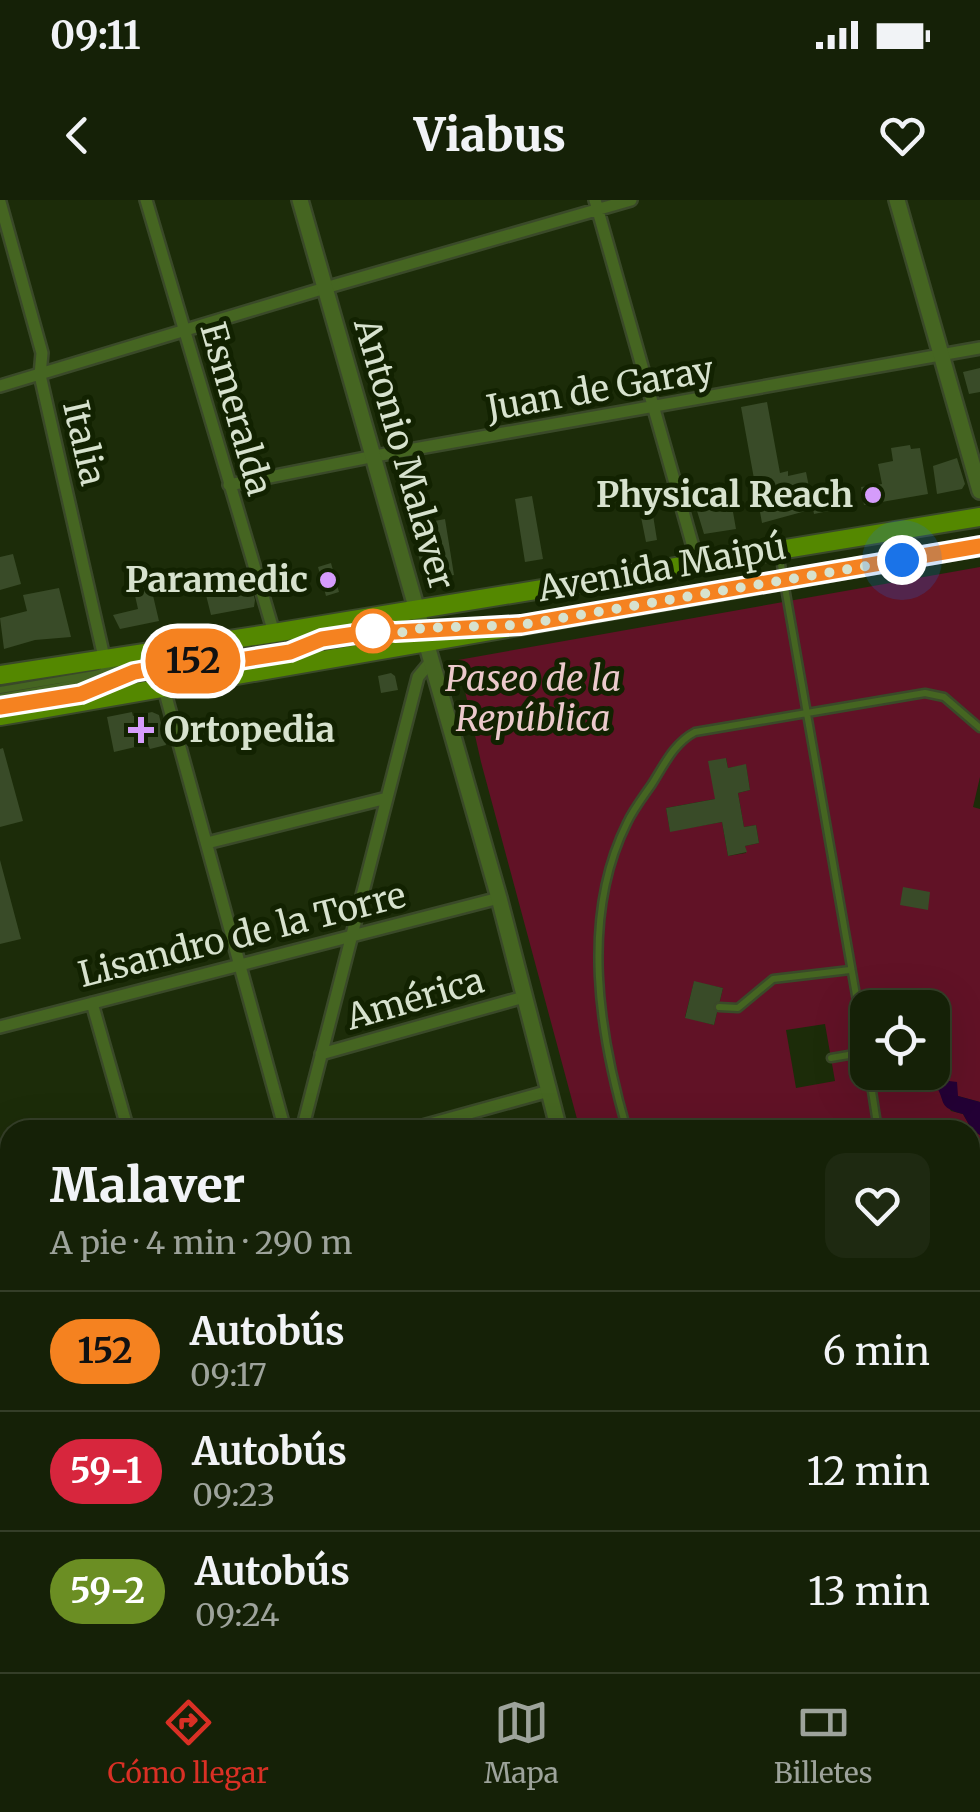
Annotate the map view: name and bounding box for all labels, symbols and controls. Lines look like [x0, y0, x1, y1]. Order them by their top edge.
text: 09:11 [50, 12, 141, 59]
text: Viabus [414, 107, 566, 163]
icon: back [50, 108, 105, 163]
icon: heart [875, 108, 930, 163]
street label: Antonio Malaver [344, 312, 464, 595]
street label: Esmeralda [190, 317, 282, 501]
street label: Juan de Garay [482, 347, 718, 431]
street label: Italia [53, 396, 115, 490]
place label: Physical Reach [596, 473, 853, 517]
marker: Physical Reach [862, 484, 884, 506]
street label: Avenida Maipú [534, 525, 789, 612]
your location [877, 535, 927, 585]
place label: Paramedic [125, 558, 308, 602]
marker: Paramedic [317, 569, 339, 591]
unlabelled marker [352, 610, 394, 652]
line badge: 152 [136, 628, 250, 694]
text: 152 [165, 639, 221, 683]
park label: Paseo de la República [445, 657, 621, 741]
place label: Ortopedia [164, 708, 335, 752]
marker: Ortopedia [128, 717, 154, 743]
street label: Lisandro de la Torre [74, 873, 410, 997]
street label: América [340, 958, 489, 1040]
map controls [850, 990, 950, 1090]
button: locate [850, 990, 950, 1090]
button: heart [825, 1153, 930, 1258]
text: Malaver [50, 1155, 245, 1215]
text: A pie · 4 min · 290 m [50, 1223, 352, 1263]
text: Autobús [190, 1308, 345, 1355]
text: 6 min [823, 1328, 930, 1375]
text: 152 [77, 1329, 133, 1373]
text: 09:17 [190, 1355, 267, 1395]
text: Autobús [192, 1428, 347, 1475]
text: 12 min [807, 1448, 930, 1495]
text: 59-1 [70, 1449, 142, 1493]
text: 09:23 [192, 1475, 275, 1515]
text: Autobús [195, 1548, 350, 1595]
text: 13 min [808, 1568, 930, 1615]
text: 59-2 [70, 1569, 145, 1613]
text: 09:24 [195, 1595, 279, 1635]
tab: Cómo llegar [107, 1695, 269, 1791]
tab: Mapa [484, 1695, 559, 1791]
tab: Billetes [774, 1695, 872, 1791]

